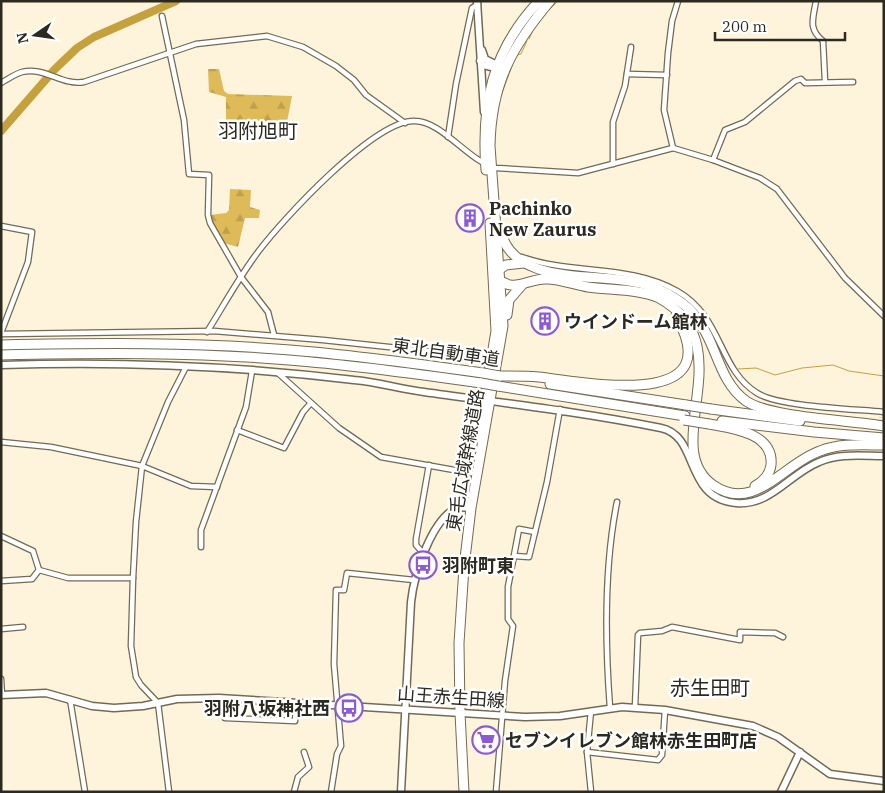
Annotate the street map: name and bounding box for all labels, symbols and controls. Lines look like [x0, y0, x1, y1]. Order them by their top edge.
north arrow [10, 10, 60, 60]
scale bar [715, 10, 845, 42]
text: 200 m [722, 17, 767, 36]
text: N [12, 31, 32, 45]
district label: 羽附旭町 [218, 117, 298, 144]
place label: Pachinko New Zaurus [489, 197, 596, 241]
building icon: Pachinko New Zaurus [455, 203, 485, 233]
building icon: ウインドーム館林 [530, 306, 560, 336]
place label: ウインドーム館林 [564, 310, 707, 333]
street label: 東北自動車道 [391, 333, 501, 371]
street label: 東毛広域幹線道路 [441, 387, 489, 533]
bus stop icon: 羽附町東 [408, 550, 438, 580]
place label: 羽附町東 [442, 554, 514, 577]
district label: 赤生田町 [670, 674, 750, 701]
street label: 山王赤生田線 [396, 682, 506, 712]
bus stop icon: 羽附八坂神社西 [334, 693, 364, 723]
place label: 羽附八坂神社西 [204, 697, 330, 720]
supermarket icon: セブンイレブン館林赤生田町店 [471, 725, 501, 755]
place label: セブンイレブン館林赤生田町店 [505, 729, 757, 752]

